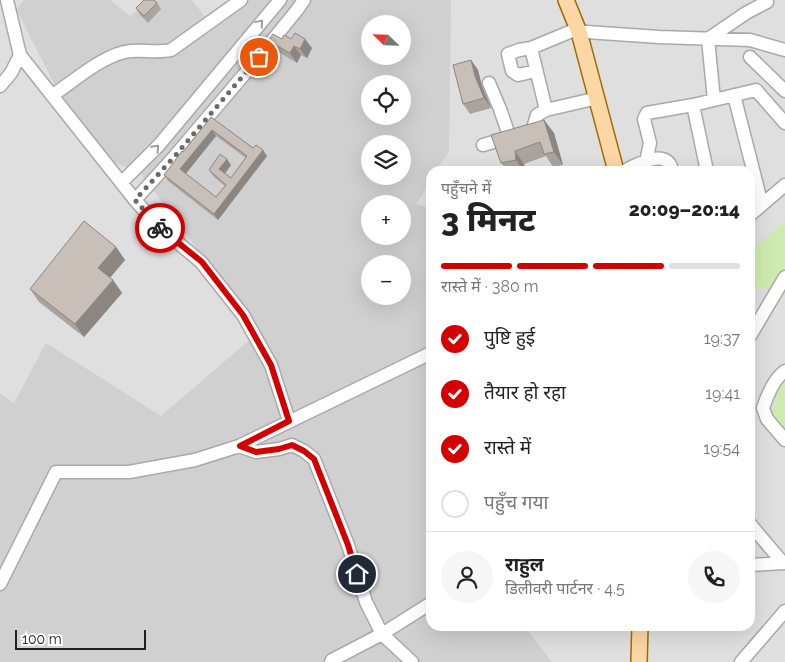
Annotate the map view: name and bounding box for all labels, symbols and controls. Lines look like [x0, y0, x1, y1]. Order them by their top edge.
north arrow [361, 15, 411, 65]
map controls [361, 15, 411, 305]
one-way arrow [255, 20, 263, 29]
pin [238, 36, 280, 78]
icon: bag [245, 43, 273, 71]
button: locate [361, 75, 411, 125]
button: layers [361, 135, 411, 185]
one-way arrow [150, 144, 159, 153]
text: पहुँचने में [441, 179, 491, 198]
button: + [361, 195, 411, 245]
text: 20:09–20:14 [629, 198, 740, 220]
text: 3 मिनट [441, 201, 536, 238]
courier [135, 203, 185, 253]
icon: bike [146, 214, 174, 242]
button: − [361, 255, 411, 305]
text: रास्ते में · 380 m [441, 277, 538, 296]
icon: check [441, 325, 469, 353]
text: पुष्टि हुई [484, 326, 535, 348]
text: 19:37 [704, 329, 740, 348]
icon: check [441, 380, 469, 408]
text: तैयार हो रहा [484, 381, 566, 403]
text: 19:41 [705, 384, 740, 403]
icon: check [441, 435, 469, 463]
text: रास्ते में [484, 436, 531, 458]
text: 19:54 [703, 439, 740, 458]
text: पहुँच गया [484, 491, 548, 513]
button: person [441, 551, 493, 603]
button: phone [688, 551, 740, 603]
pin [336, 553, 378, 595]
text: राहुल [505, 553, 544, 575]
icon: home [343, 560, 371, 588]
text: डिलीवरी पार्टनर · 4.5 [505, 579, 625, 598]
scale bar [15, 627, 146, 650]
text: 100 m [22, 631, 62, 647]

